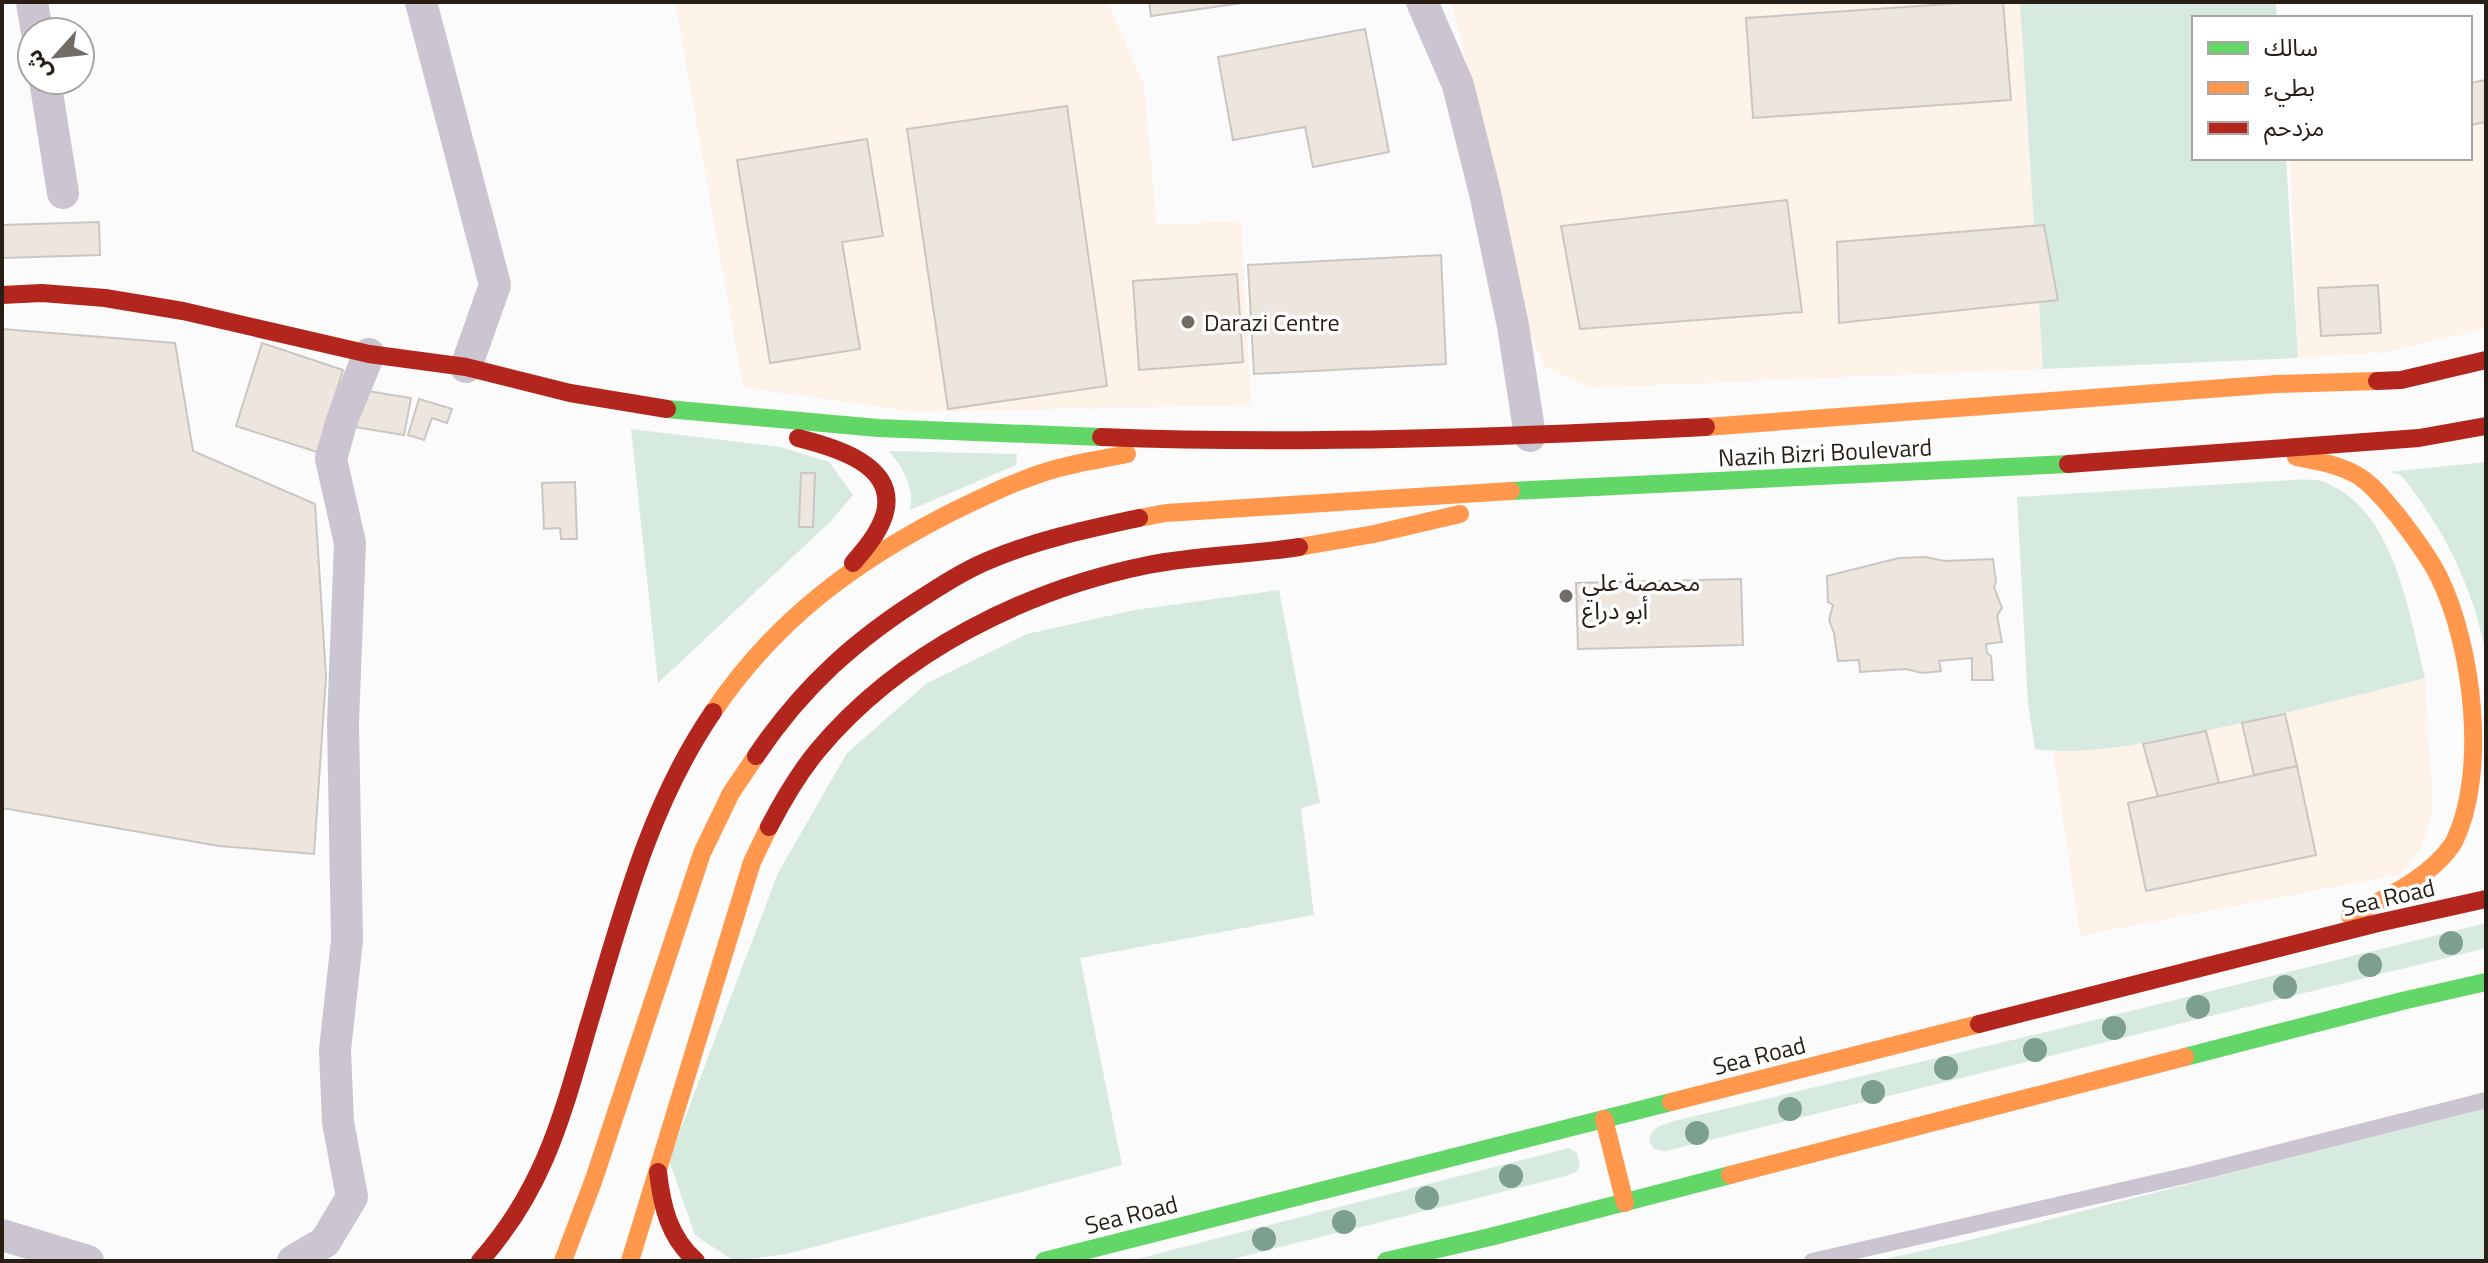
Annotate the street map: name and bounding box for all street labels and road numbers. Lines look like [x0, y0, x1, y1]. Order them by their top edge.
street label: Nazih Bizri Boulevard [1717, 428, 1933, 476]
street label: Sea Road [2338, 869, 2438, 925]
street label: Sea Road [1709, 1026, 1809, 1084]
street label: Sea Road [1081, 1185, 1181, 1243]

